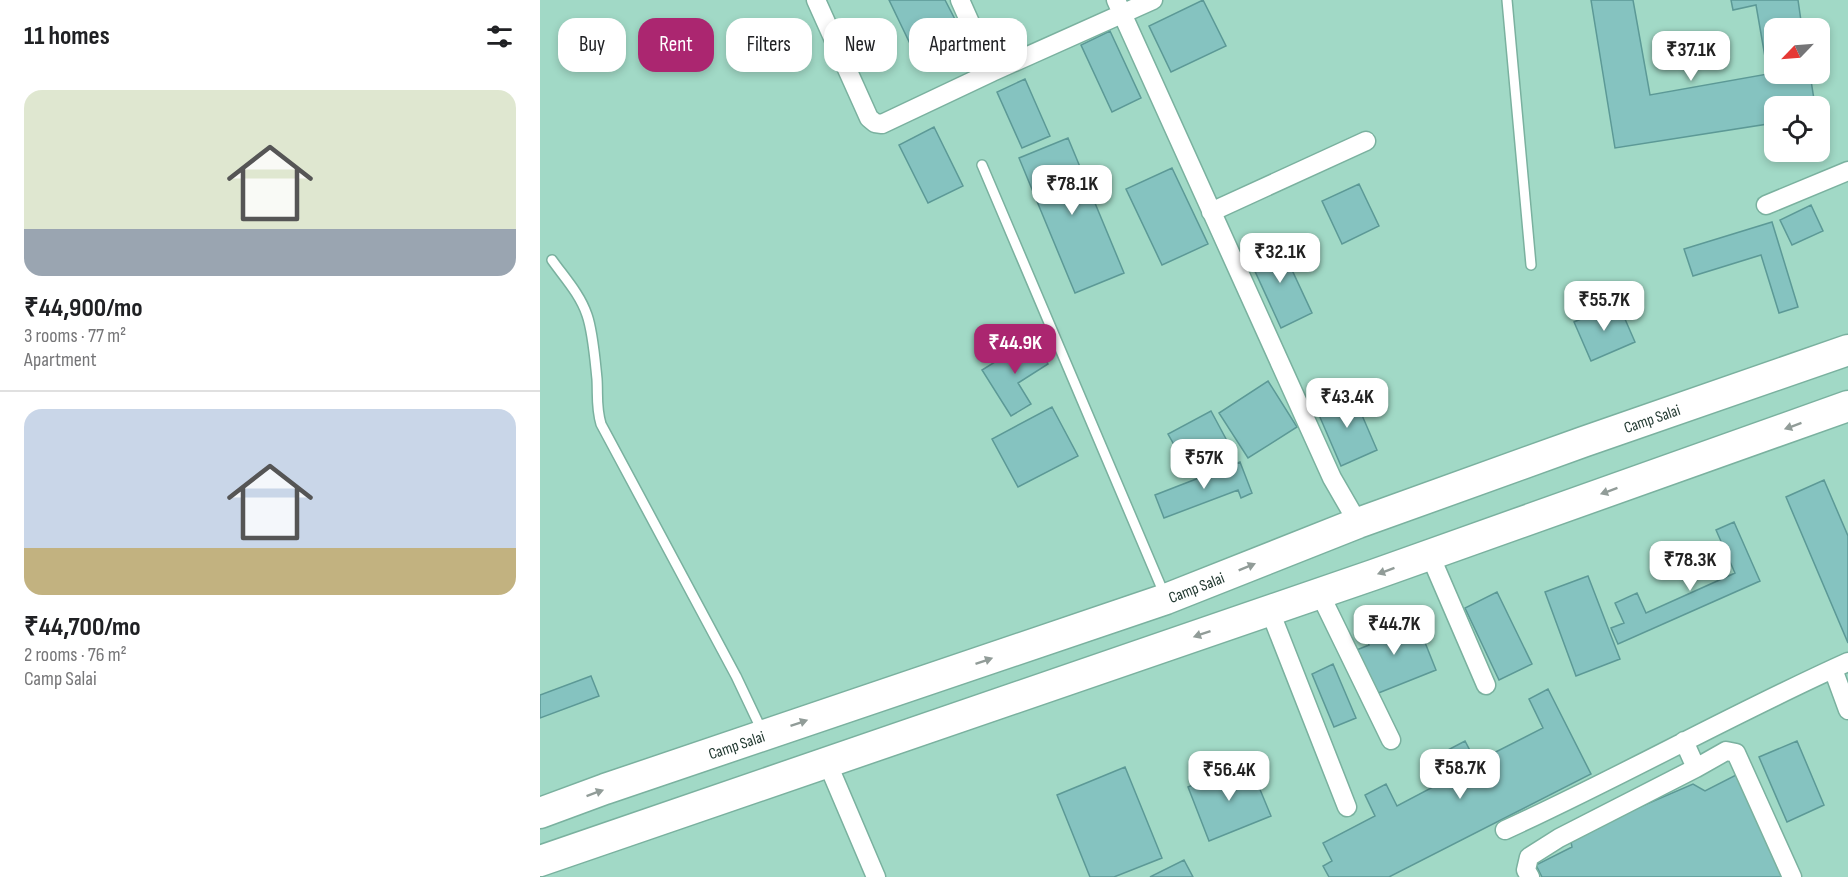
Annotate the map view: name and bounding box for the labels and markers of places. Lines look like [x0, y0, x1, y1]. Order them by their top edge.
pin: ₹37.1K [1642, 31, 1740, 82]
pin: ₹78.1K [1023, 165, 1121, 216]
pin: ₹32.1K [1231, 233, 1329, 284]
pin: ₹55.7K [1555, 281, 1653, 332]
pin: ₹44.9K [966, 324, 1064, 375]
pin: ₹43.4K [1298, 378, 1396, 429]
pin: ₹57K [1168, 439, 1240, 490]
pin: ₹78.3K [1641, 541, 1739, 592]
pin: ₹44.7K [1345, 605, 1443, 656]
pin: ₹58.7K [1411, 749, 1509, 800]
pin: ₹56.4K [1180, 751, 1278, 802]

